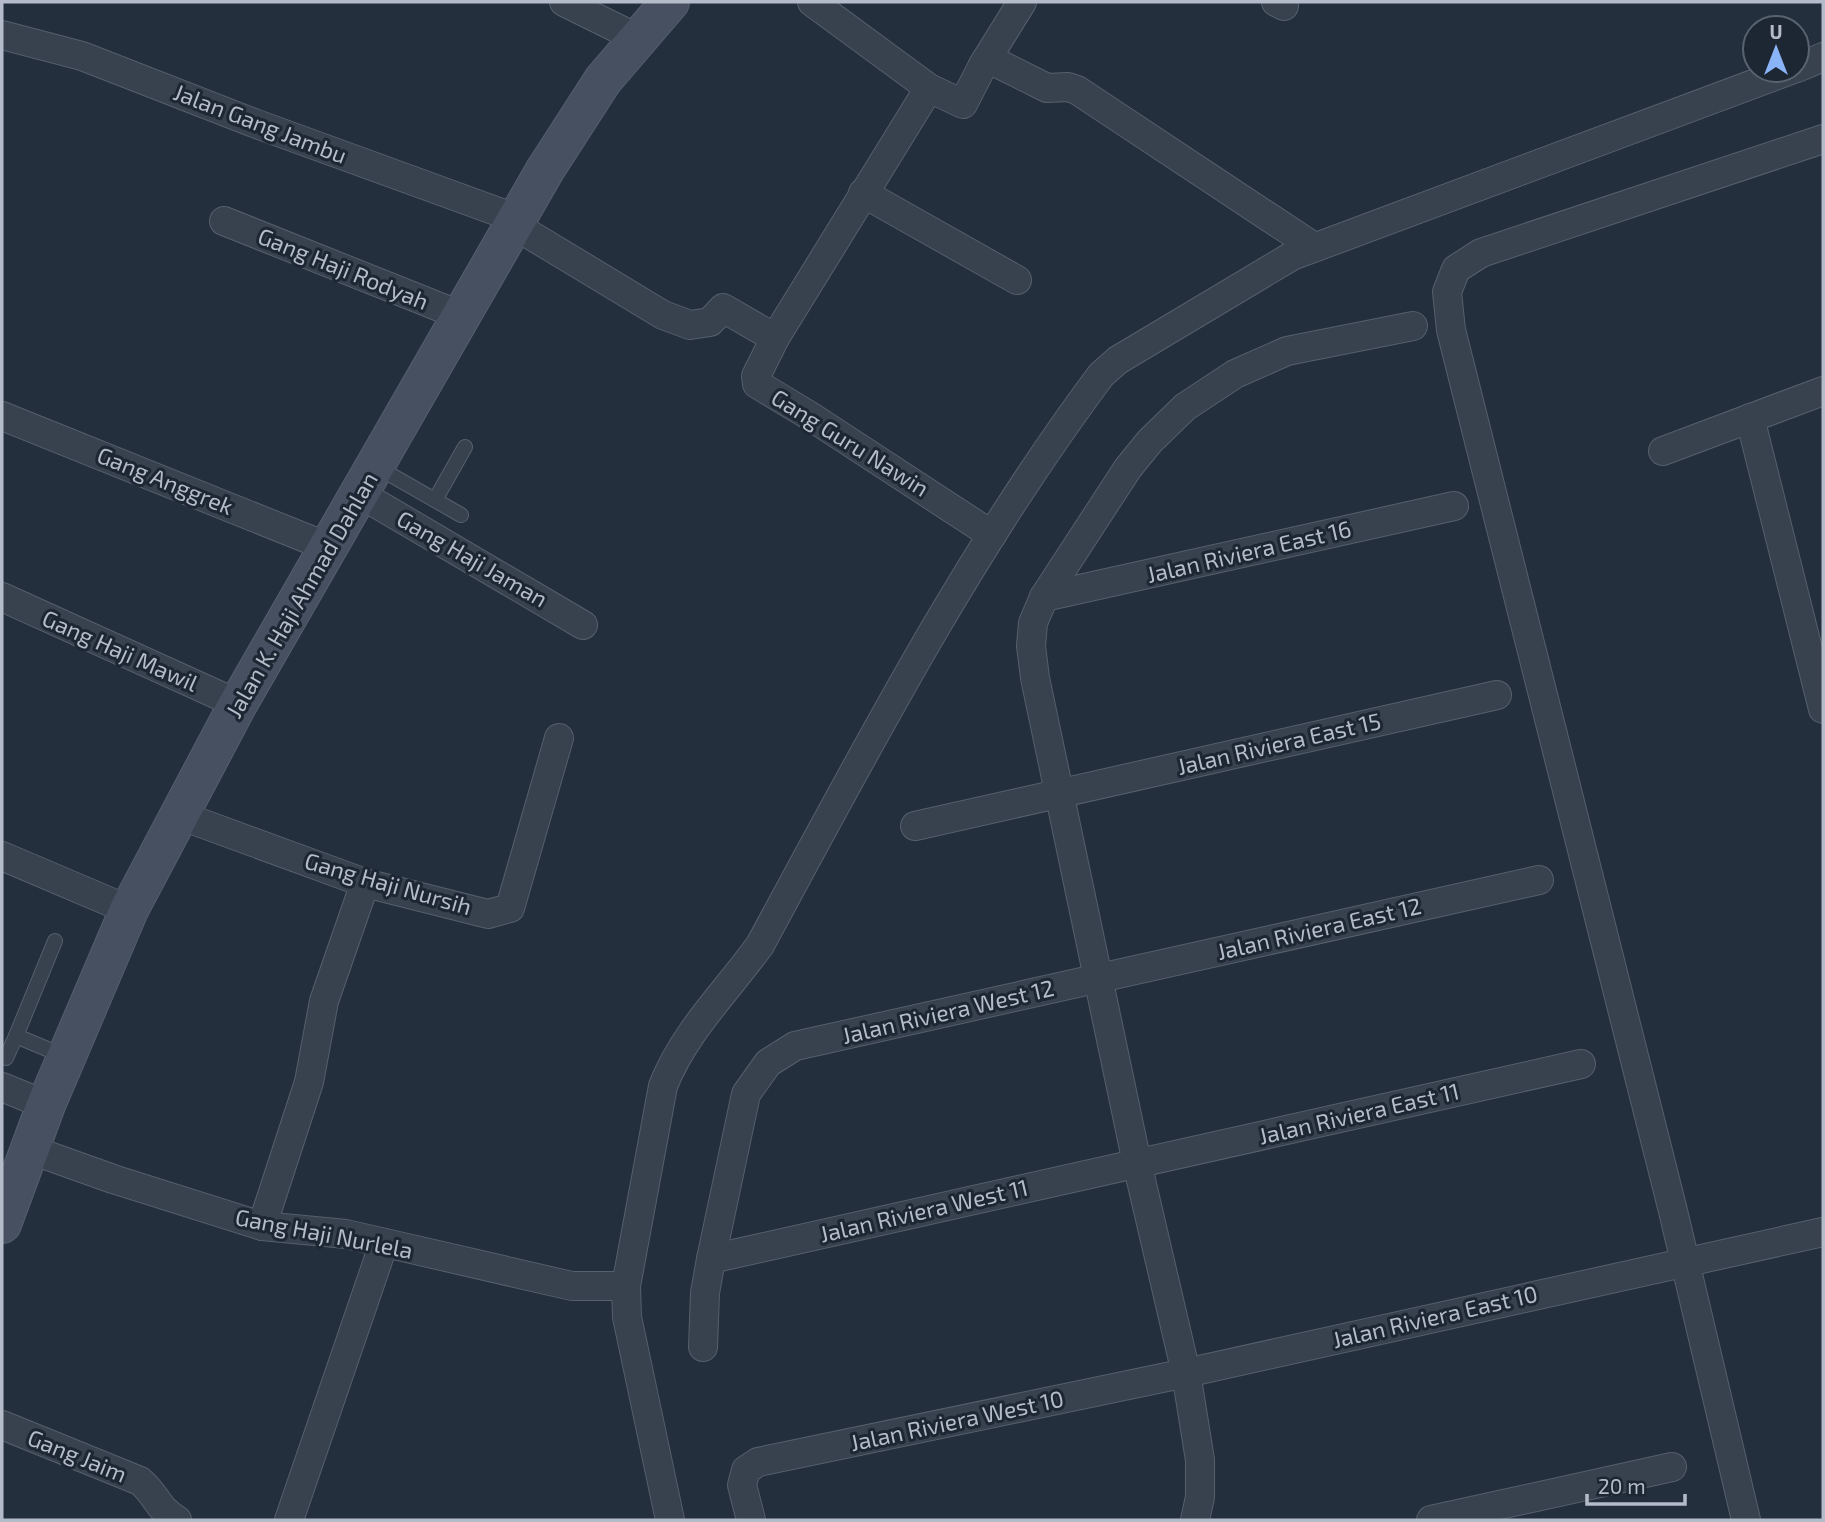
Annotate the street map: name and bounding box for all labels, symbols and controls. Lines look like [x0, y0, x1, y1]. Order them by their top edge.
north arrow [1741, 14, 1811, 84]
text: U [1769, 20, 1783, 43]
street label: Jalan Gang Jambu [170, 77, 351, 169]
street label: Gang Haji Rodyah [254, 221, 433, 315]
street label: Gang Guru Nawin [767, 383, 934, 502]
street label: Gang Anggrek [93, 440, 238, 520]
street label: Jalan K. Haji Ahmad Dahlan [219, 467, 383, 722]
street label: Gang Haji Jaman [392, 504, 553, 613]
street label: Jalan Riviera East 16 [1144, 514, 1354, 588]
street label: Gang Haji Mawil [38, 603, 203, 697]
street label: Jalan Riviera East 15 [1174, 706, 1383, 780]
street label: Gang Haji Nursih [302, 846, 475, 920]
street label: Jalan Riviera East 12 [1214, 891, 1424, 965]
street label: Jalan Riviera West 12 [839, 973, 1056, 1049]
street label: Jalan Riviera East 11 [1256, 1076, 1462, 1150]
street label: Jalan Riviera West 11 [817, 1172, 1031, 1248]
street label: Gang Haji Nurlela [233, 1202, 415, 1264]
street label: Jalan Riviera East 10 [1329, 1279, 1540, 1353]
street label: Jalan Riviera West 10 [847, 1384, 1066, 1456]
street label: Gang Jaim [24, 1423, 131, 1488]
scale bar [1587, 1462, 1685, 1506]
text: 20 m [1598, 1473, 1646, 1498]

